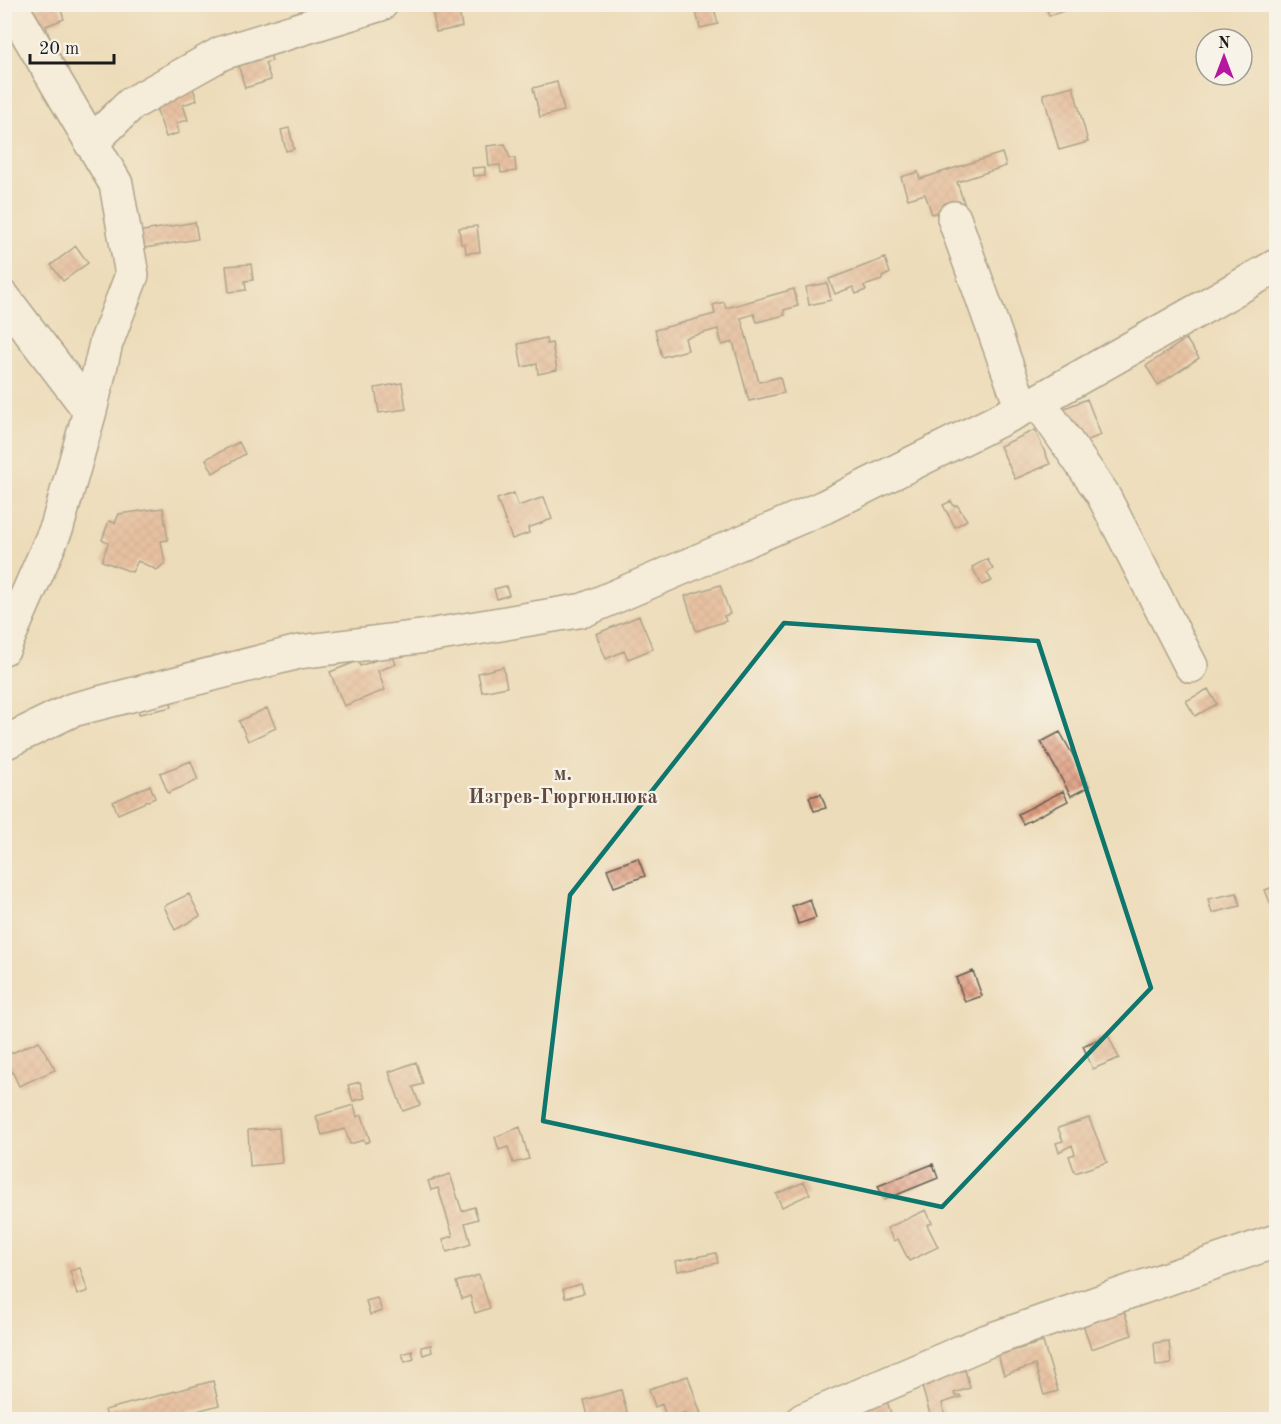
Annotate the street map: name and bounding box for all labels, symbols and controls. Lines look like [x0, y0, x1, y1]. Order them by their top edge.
scale bar [30, 27, 114, 65]
north arrow [1194, 27, 1254, 87]
text: N [1218, 36, 1231, 52]
text: 20 m [39, 40, 79, 58]
district label: м. Изгрев-Гюргюнлюка [468, 765, 658, 808]

